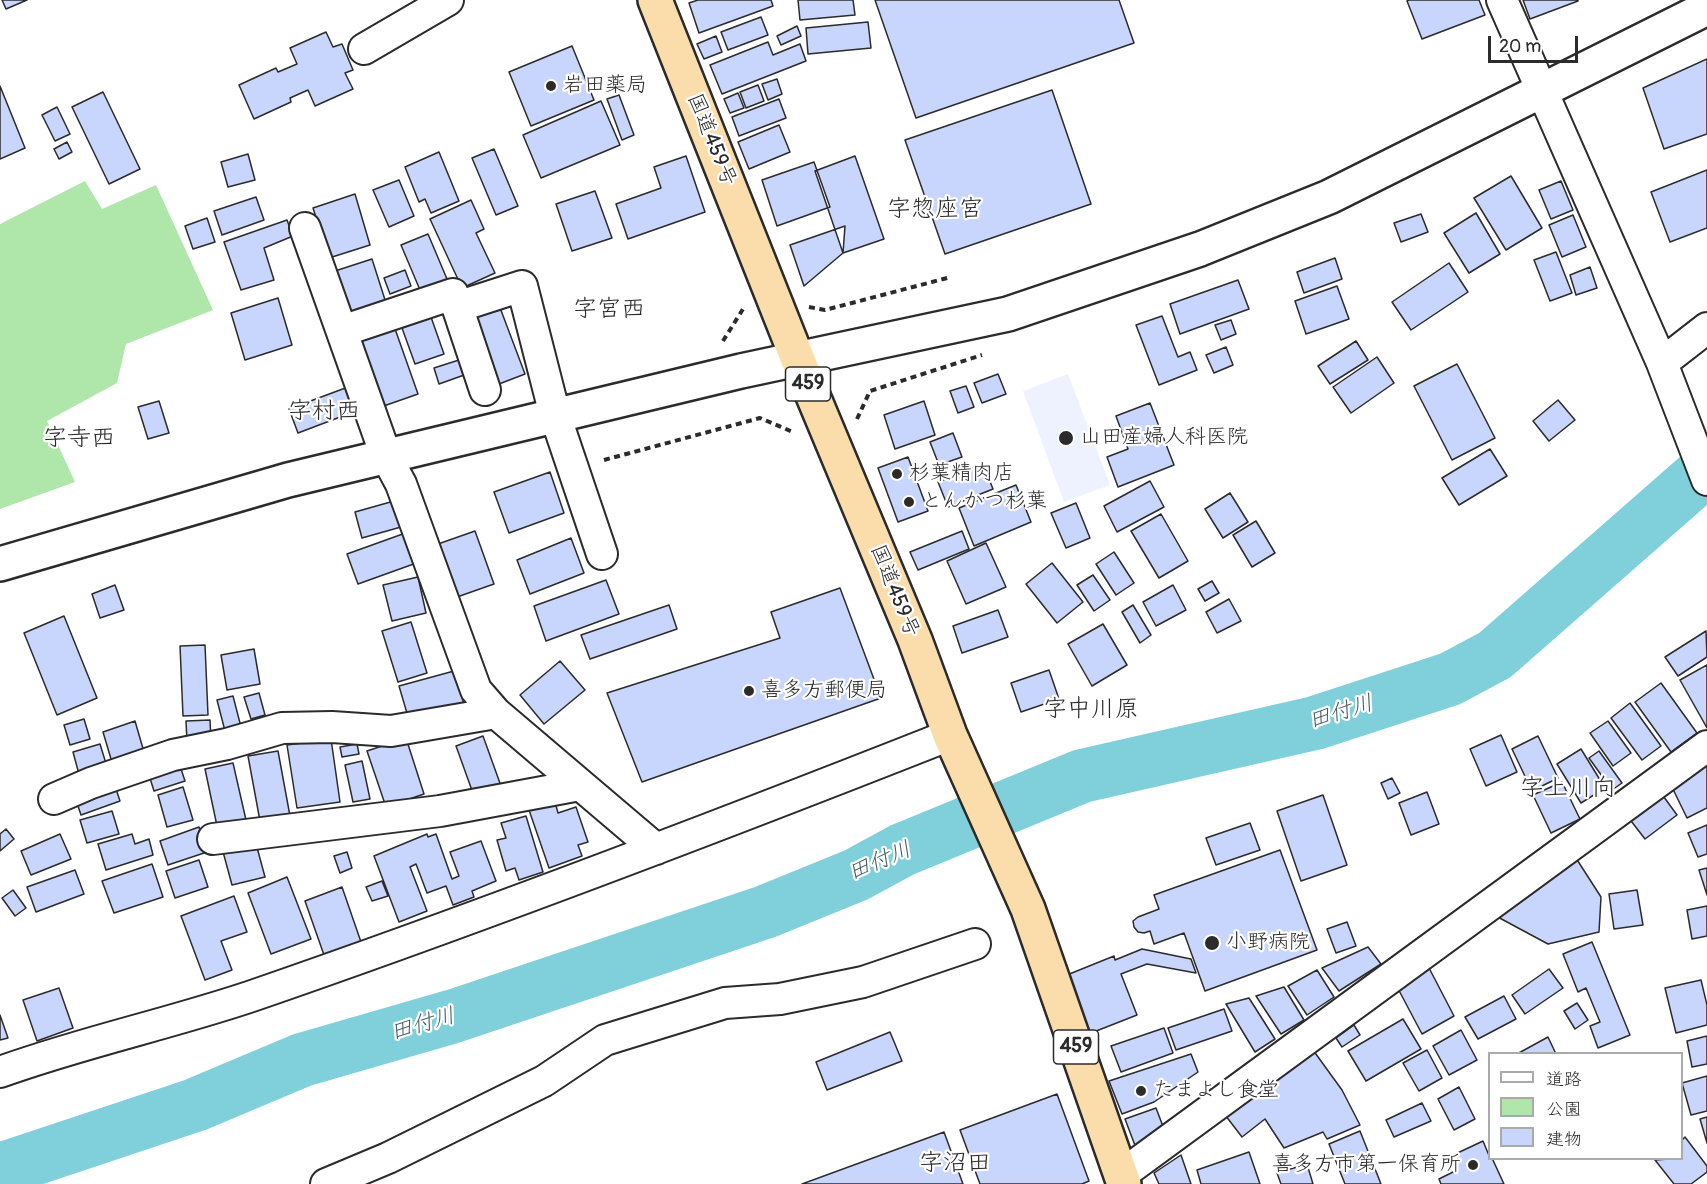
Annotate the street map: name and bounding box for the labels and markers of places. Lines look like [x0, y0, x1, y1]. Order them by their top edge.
place label: 岩田薬局 [563, 73, 647, 99]
marker: 岩田薬局 [544, 79, 558, 93]
place label: 山田産婦人科医院 [1080, 425, 1248, 451]
marker: 山田産婦人科医院 [1057, 429, 1075, 447]
place label: 杉葉精肉店 [909, 461, 1014, 487]
marker: 杉葉精肉店 [890, 467, 904, 481]
place label: とんかつ杉葉 [921, 489, 1047, 515]
marker: とんかつ杉葉 [902, 495, 916, 509]
place label: 喜多方郵便局 [761, 678, 887, 704]
marker: 喜多方郵便局 [742, 684, 756, 698]
place label: 小野病院 [1226, 930, 1310, 956]
marker: 小野病院 [1203, 934, 1221, 952]
place label: たまよし食堂 [1153, 1078, 1279, 1104]
marker: たまよし食堂 [1134, 1084, 1148, 1098]
place label: 喜多方市第一保育所 [1272, 1152, 1461, 1178]
marker: 喜多方市第一保育所 [1466, 1158, 1480, 1172]

